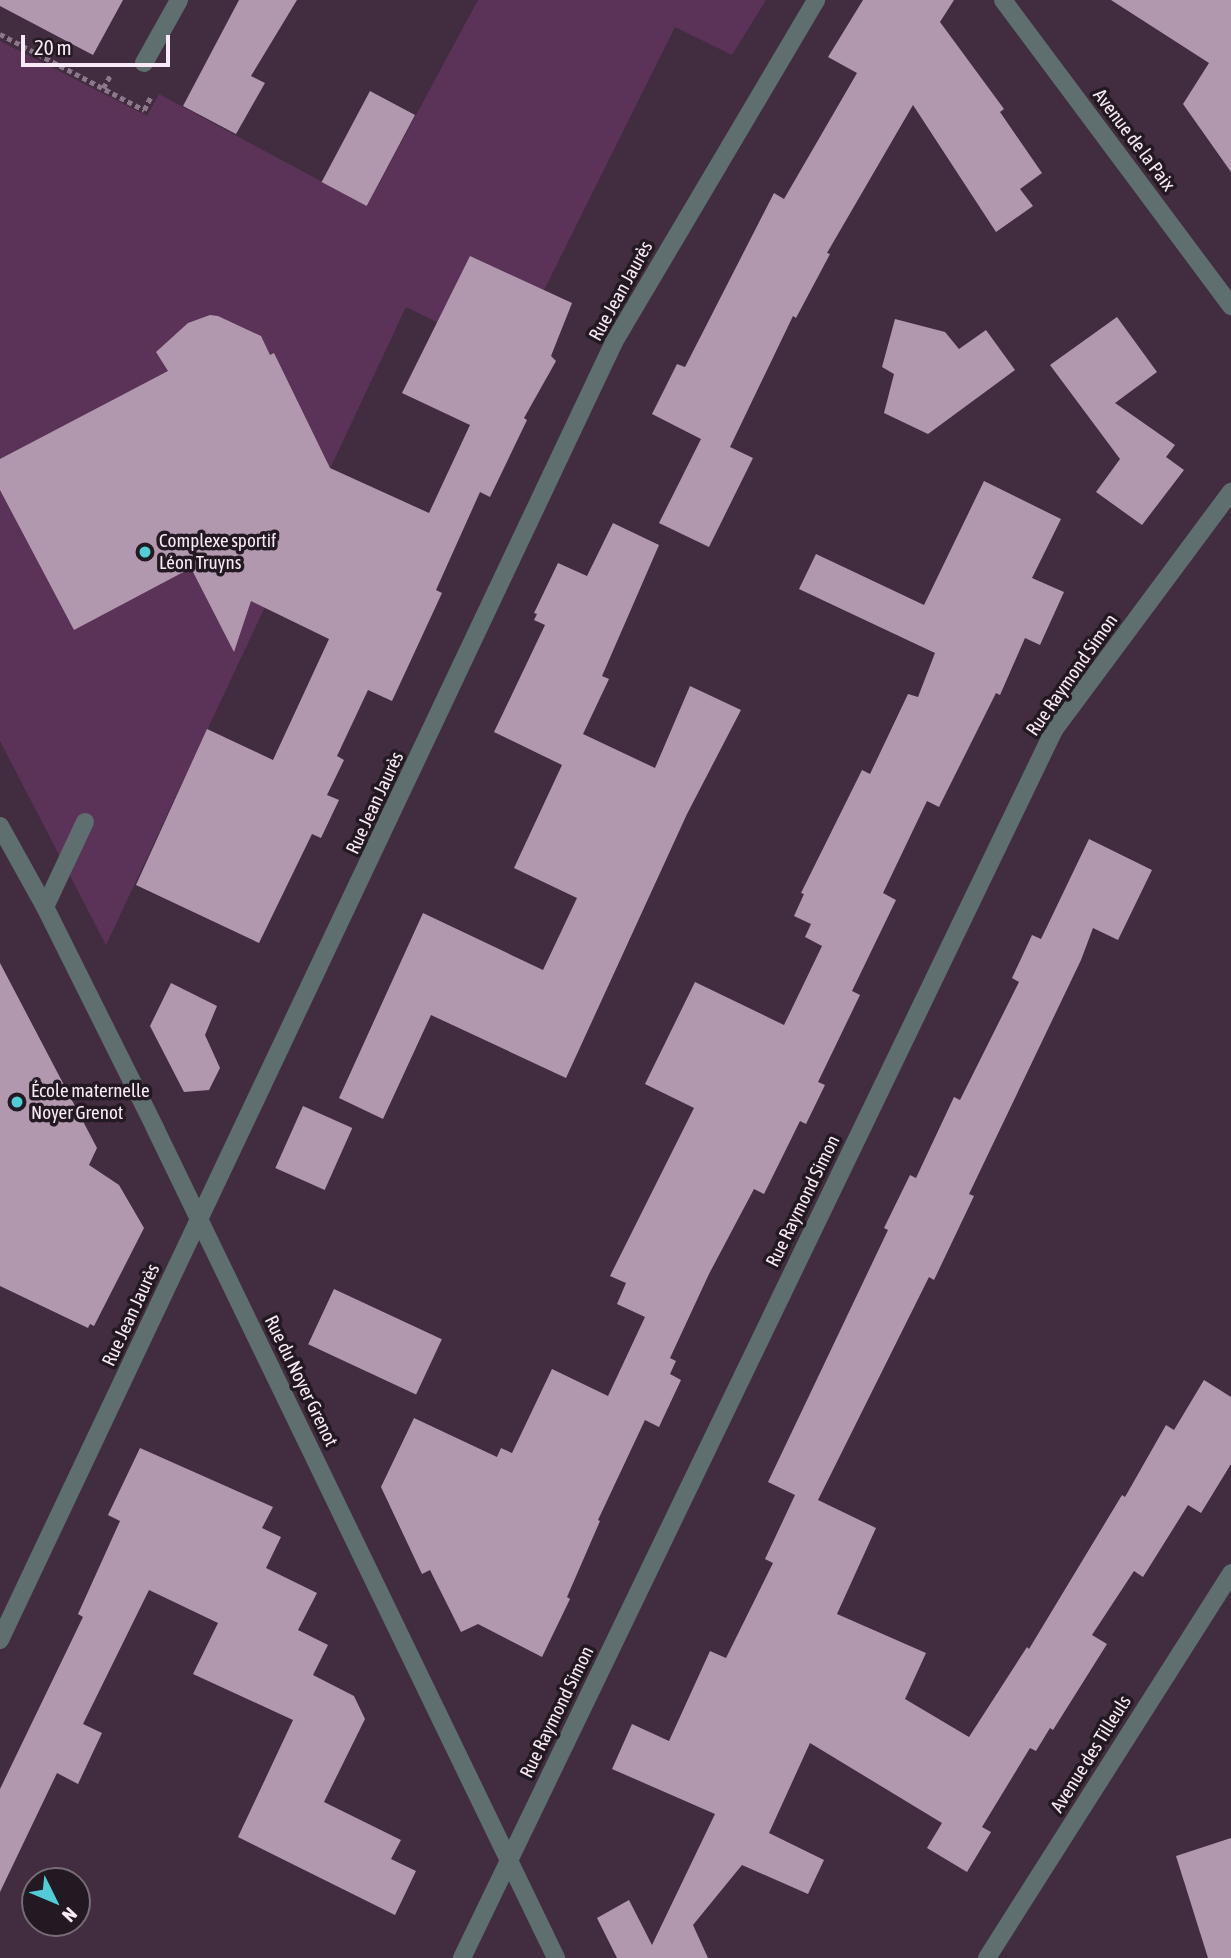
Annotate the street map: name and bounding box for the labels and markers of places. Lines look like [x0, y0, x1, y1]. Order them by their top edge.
place label: Complexe sportif Léon Truyns [159, 530, 276, 574]
marker: Complexe sportif Léon Truyns [137, 544, 153, 560]
place label: École maternelle Noyer Grenot [31, 1080, 150, 1124]
marker: École maternelle Noyer Grenot [9, 1094, 25, 1110]

